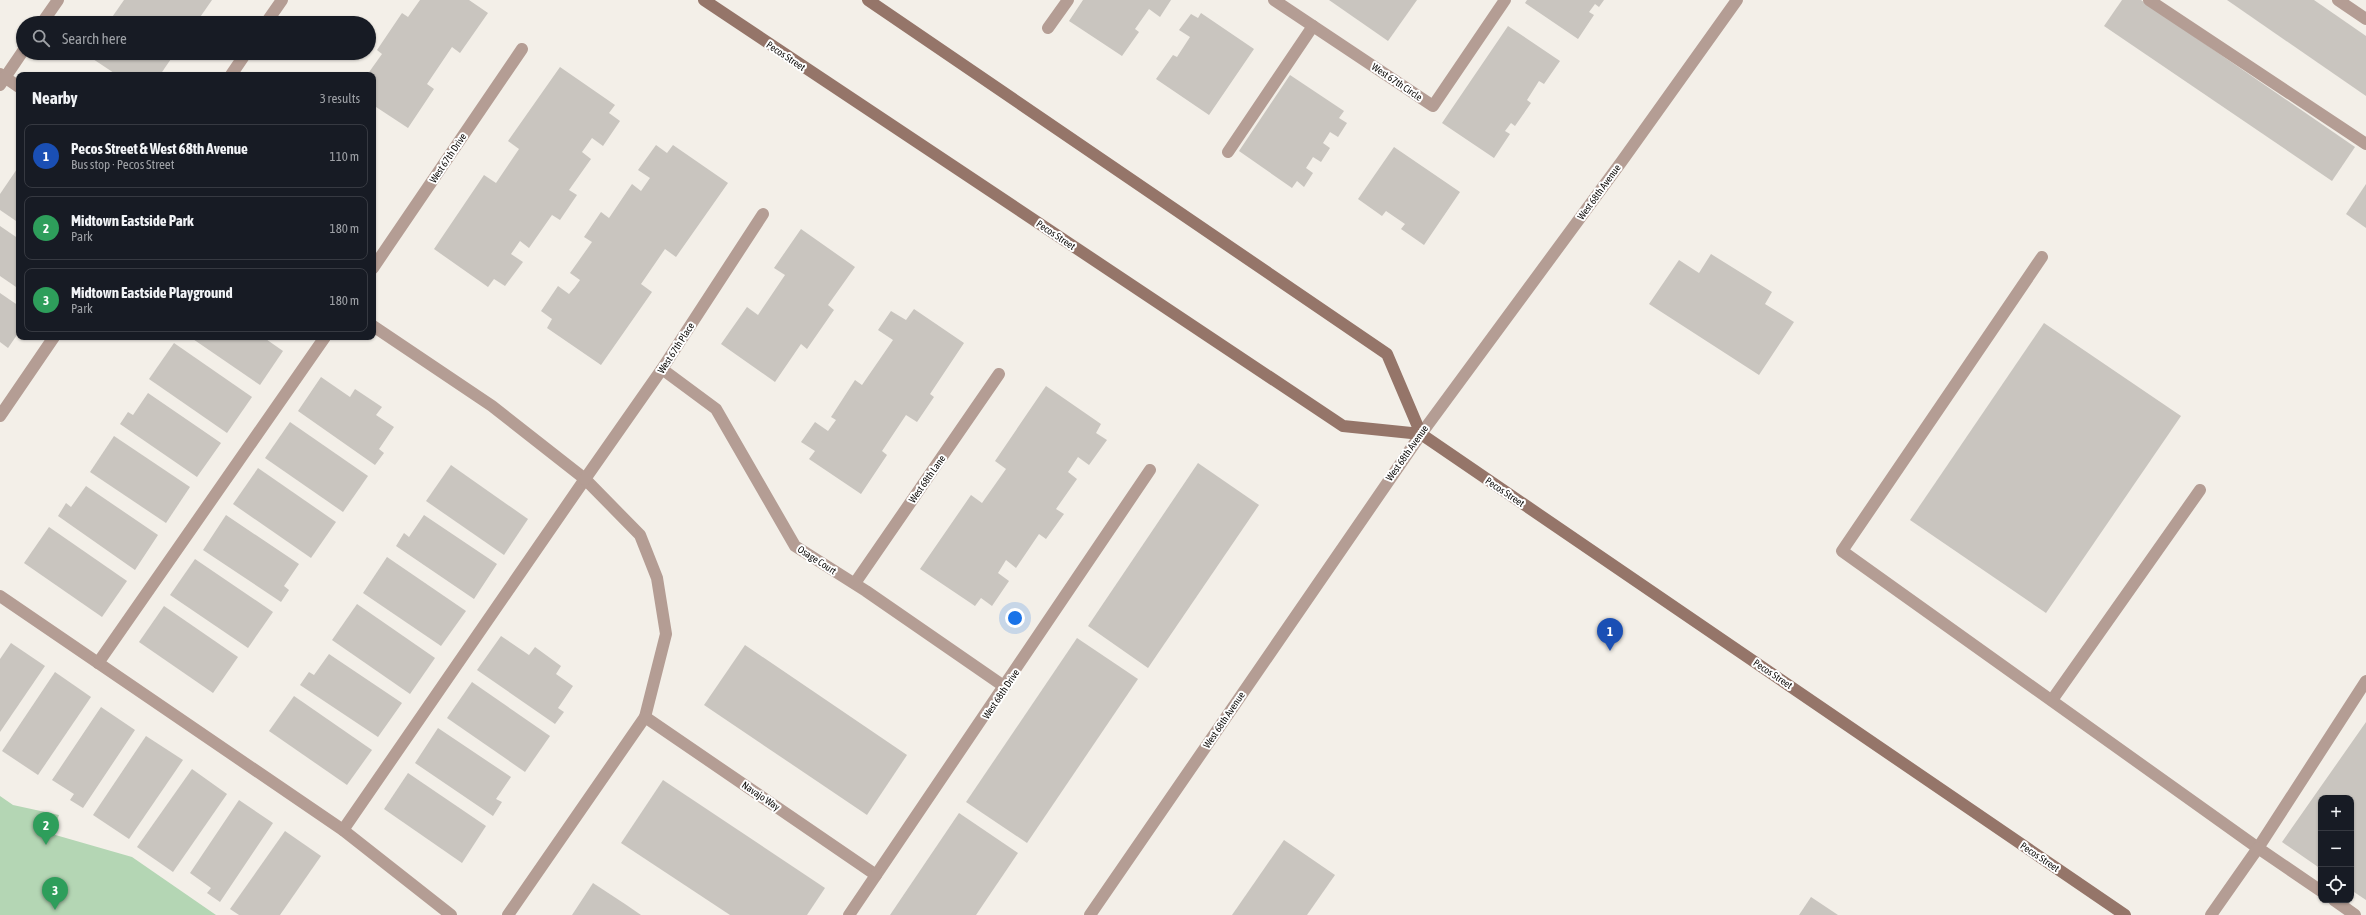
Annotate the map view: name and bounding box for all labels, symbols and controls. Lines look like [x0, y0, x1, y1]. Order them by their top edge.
search box [16, 16, 376, 60]
icon: search [30, 27, 52, 49]
text: Search here [62, 30, 127, 47]
street label: Pecos Street [764, 39, 808, 73]
street label: West 67th Circle [1370, 61, 1425, 103]
text: Nearby [32, 88, 78, 108]
text: 3 results [320, 91, 360, 106]
street label: West 67th Drive [427, 131, 469, 185]
text: Pecos Street & West 68th Avenue [71, 140, 248, 157]
text: 1 [43, 149, 49, 164]
text: 110 m [330, 149, 359, 164]
text: Bus stop · Pecos Street [71, 157, 175, 172]
street label: West 68th Avenue [1575, 162, 1623, 222]
text: Midtown Eastside Park [71, 212, 194, 229]
street label: Pecos Street [1034, 218, 1078, 252]
text: 2 [43, 221, 49, 236]
text: 180 m [330, 221, 359, 236]
text: Park [71, 229, 93, 244]
text: Midtown Eastside Playground [71, 284, 233, 301]
text: 3 [43, 293, 49, 308]
text: 180 m [330, 293, 359, 308]
text: Park [71, 301, 93, 316]
street label: West 67th Place [656, 320, 697, 375]
street label: West 68th Avenue [1384, 423, 1431, 483]
street label: West 68th Lane [907, 453, 948, 505]
street label: Pecos Street [1483, 475, 1527, 509]
street label: Osage Court [796, 543, 838, 577]
your location [1005, 608, 1025, 628]
pin: 1 [1597, 618, 1623, 651]
street label: Pecos Street [1751, 657, 1795, 691]
street label: West 68th Drive [980, 667, 1022, 721]
street label: West 68th Avenue [1201, 689, 1247, 750]
street label: Navajo Way [740, 779, 782, 813]
map controls [2318, 795, 2354, 903]
button: + [2318, 795, 2354, 831]
pin: 2 [33, 812, 59, 845]
button: − [2318, 831, 2354, 867]
street label: Pecos Street [2018, 840, 2062, 874]
button: locate [2318, 867, 2354, 903]
pin: 3 [42, 877, 68, 910]

